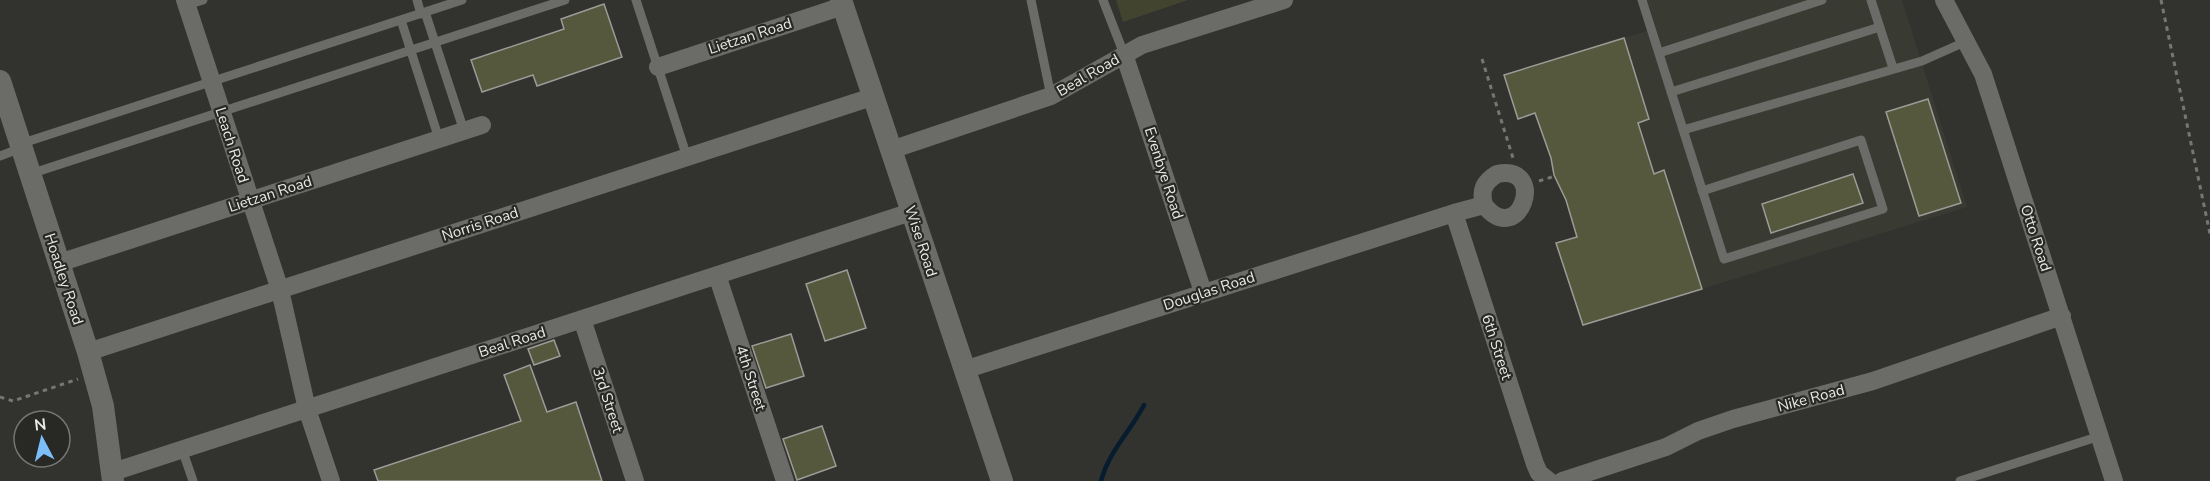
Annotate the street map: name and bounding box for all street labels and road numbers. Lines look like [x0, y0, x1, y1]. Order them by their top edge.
street label: Lietzan Road [706, 13, 794, 59]
street label: Beal Road [1053, 49, 1123, 101]
street label: Leach Road [210, 105, 254, 185]
street label: Evenbye Road [1140, 124, 1188, 222]
street label: Lietzan Road [226, 171, 314, 217]
street label: Norris Road [439, 202, 521, 246]
street label: Otto Road [2016, 202, 2056, 274]
street label: Wise Road [900, 203, 942, 279]
street label: Hoadley Road [40, 231, 88, 327]
street label: Douglas Road [1161, 267, 1257, 315]
street label: 6th Street [1477, 312, 1517, 383]
street label: Beal Road [476, 322, 548, 362]
street label: 4th Street [731, 343, 771, 414]
street label: 3rd Street [588, 365, 628, 436]
street label: Nike Road [1775, 379, 1847, 417]

